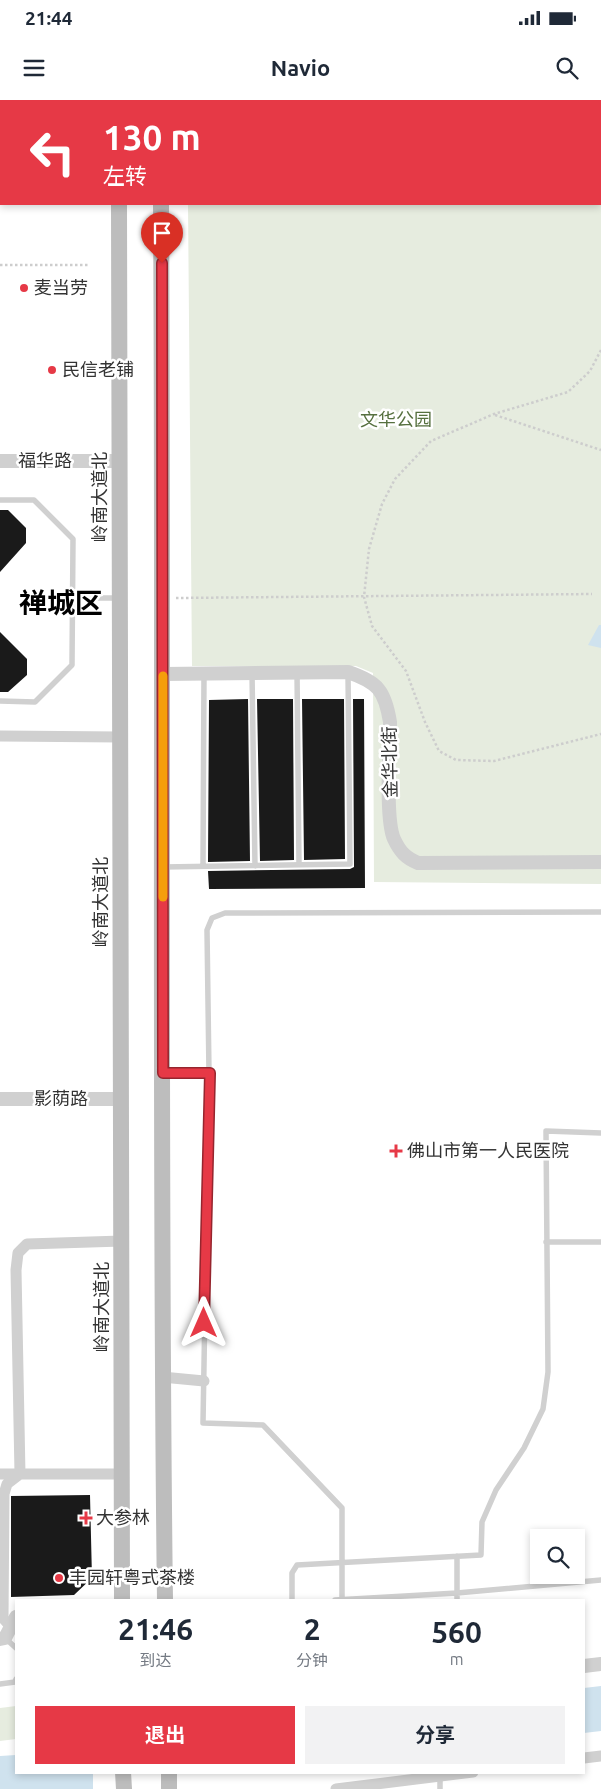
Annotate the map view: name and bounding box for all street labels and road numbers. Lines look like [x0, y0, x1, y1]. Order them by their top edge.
street label: 福华路 [18, 450, 72, 470]
street label: 岭南大道北 [89, 452, 109, 542]
street label: 金华北街 [378, 726, 400, 798]
street label: 岭南大道北 [90, 857, 110, 947]
street label: 影荫路 [34, 1088, 88, 1108]
street label: 岭南大道北 [91, 1262, 111, 1352]

